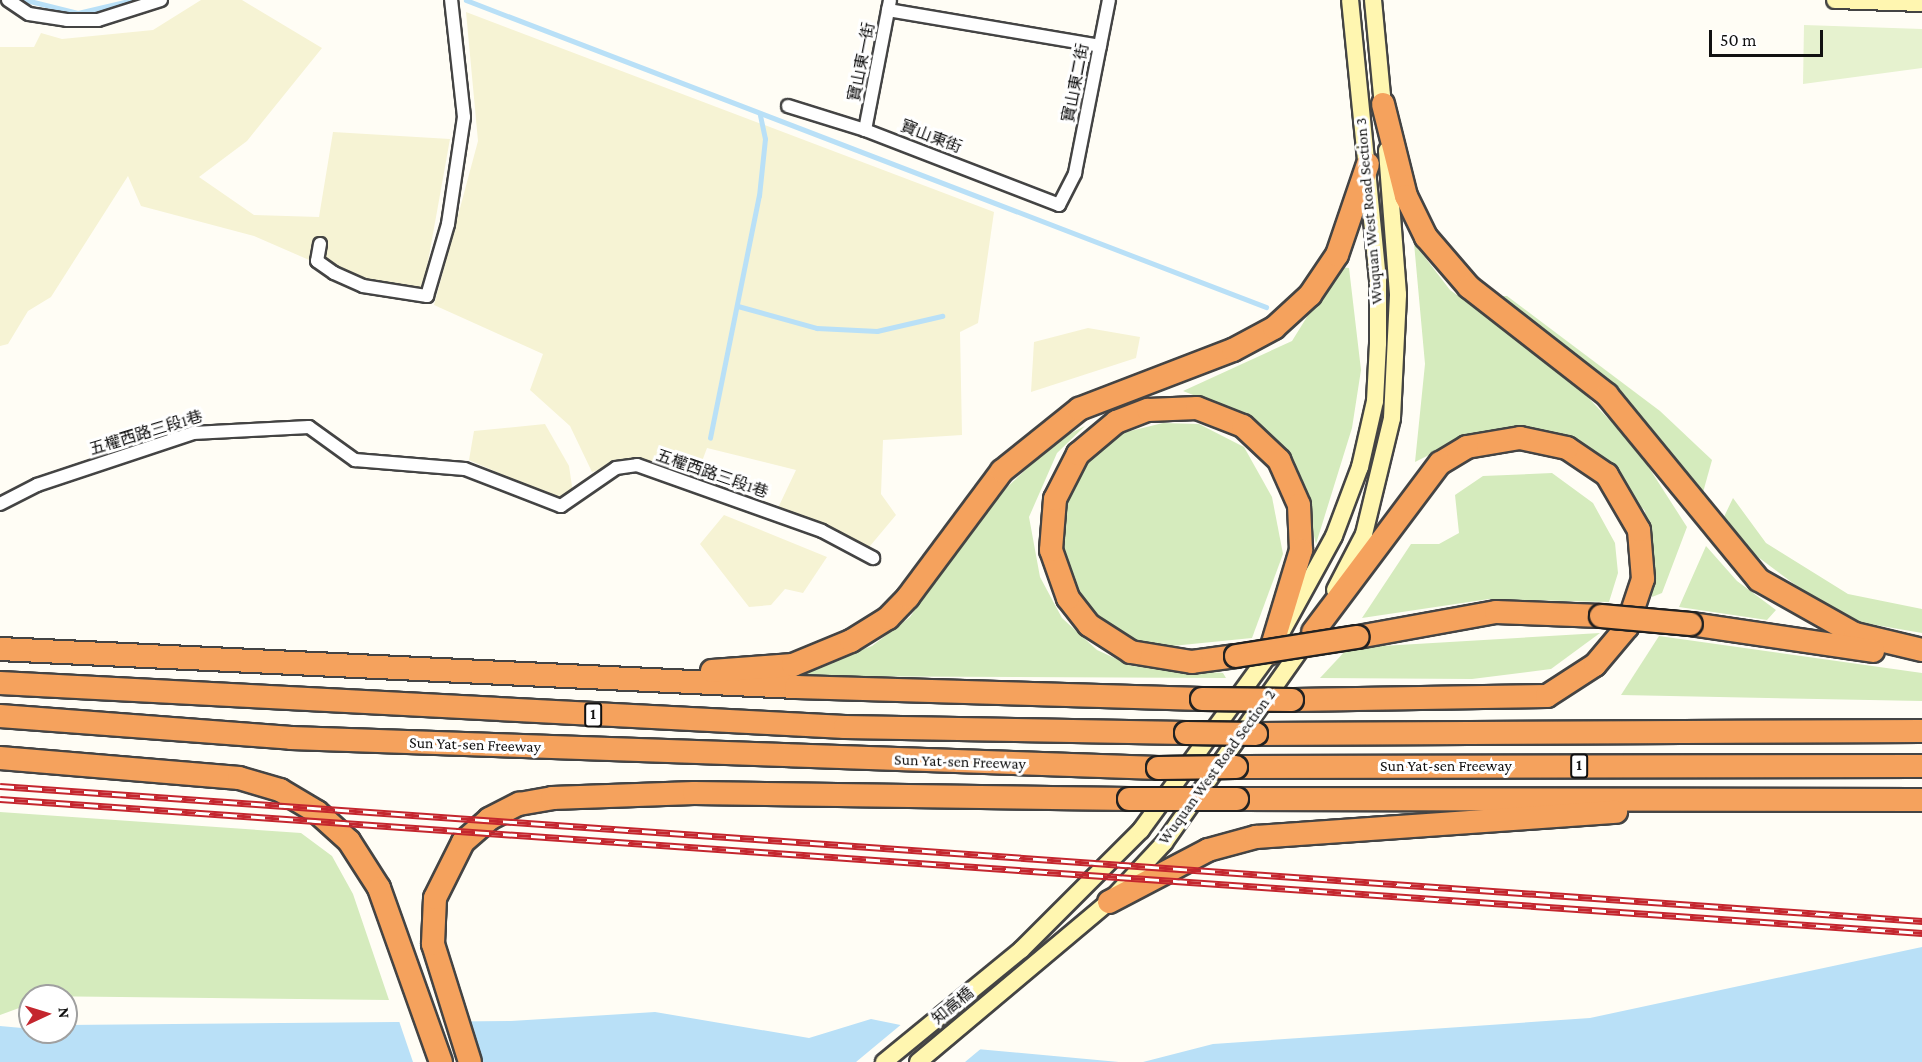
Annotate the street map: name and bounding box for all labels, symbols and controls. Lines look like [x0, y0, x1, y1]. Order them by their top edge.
scale bar [1712, 18, 1826, 56]
street label: 寶山東一街 [845, 21, 879, 103]
text: 50 m [1720, 30, 1757, 50]
street label: 寶山東二街 [1059, 42, 1093, 124]
street label: 寶山東街 [898, 117, 964, 157]
street label: Wuquan West Road Section 3 [1351, 117, 1387, 305]
street label: 五權西路三段1巷 [87, 407, 205, 459]
street label: 五權西路三段1巷 [653, 446, 771, 502]
street label: Wuquan West Road Section 2 [1154, 686, 1280, 848]
road number: 1 [584, 703, 602, 727]
street label: Sun Yat-sen Freeway [409, 733, 541, 757]
street label: Sun Yat-sen Freeway [894, 750, 1026, 774]
road number: 1 [1570, 754, 1588, 778]
street label: Sun Yat-sen Freeway [1380, 756, 1512, 776]
street label: 知高橋 [928, 983, 978, 1029]
north arrow [18, 984, 78, 1044]
text: N [56, 1007, 73, 1019]

